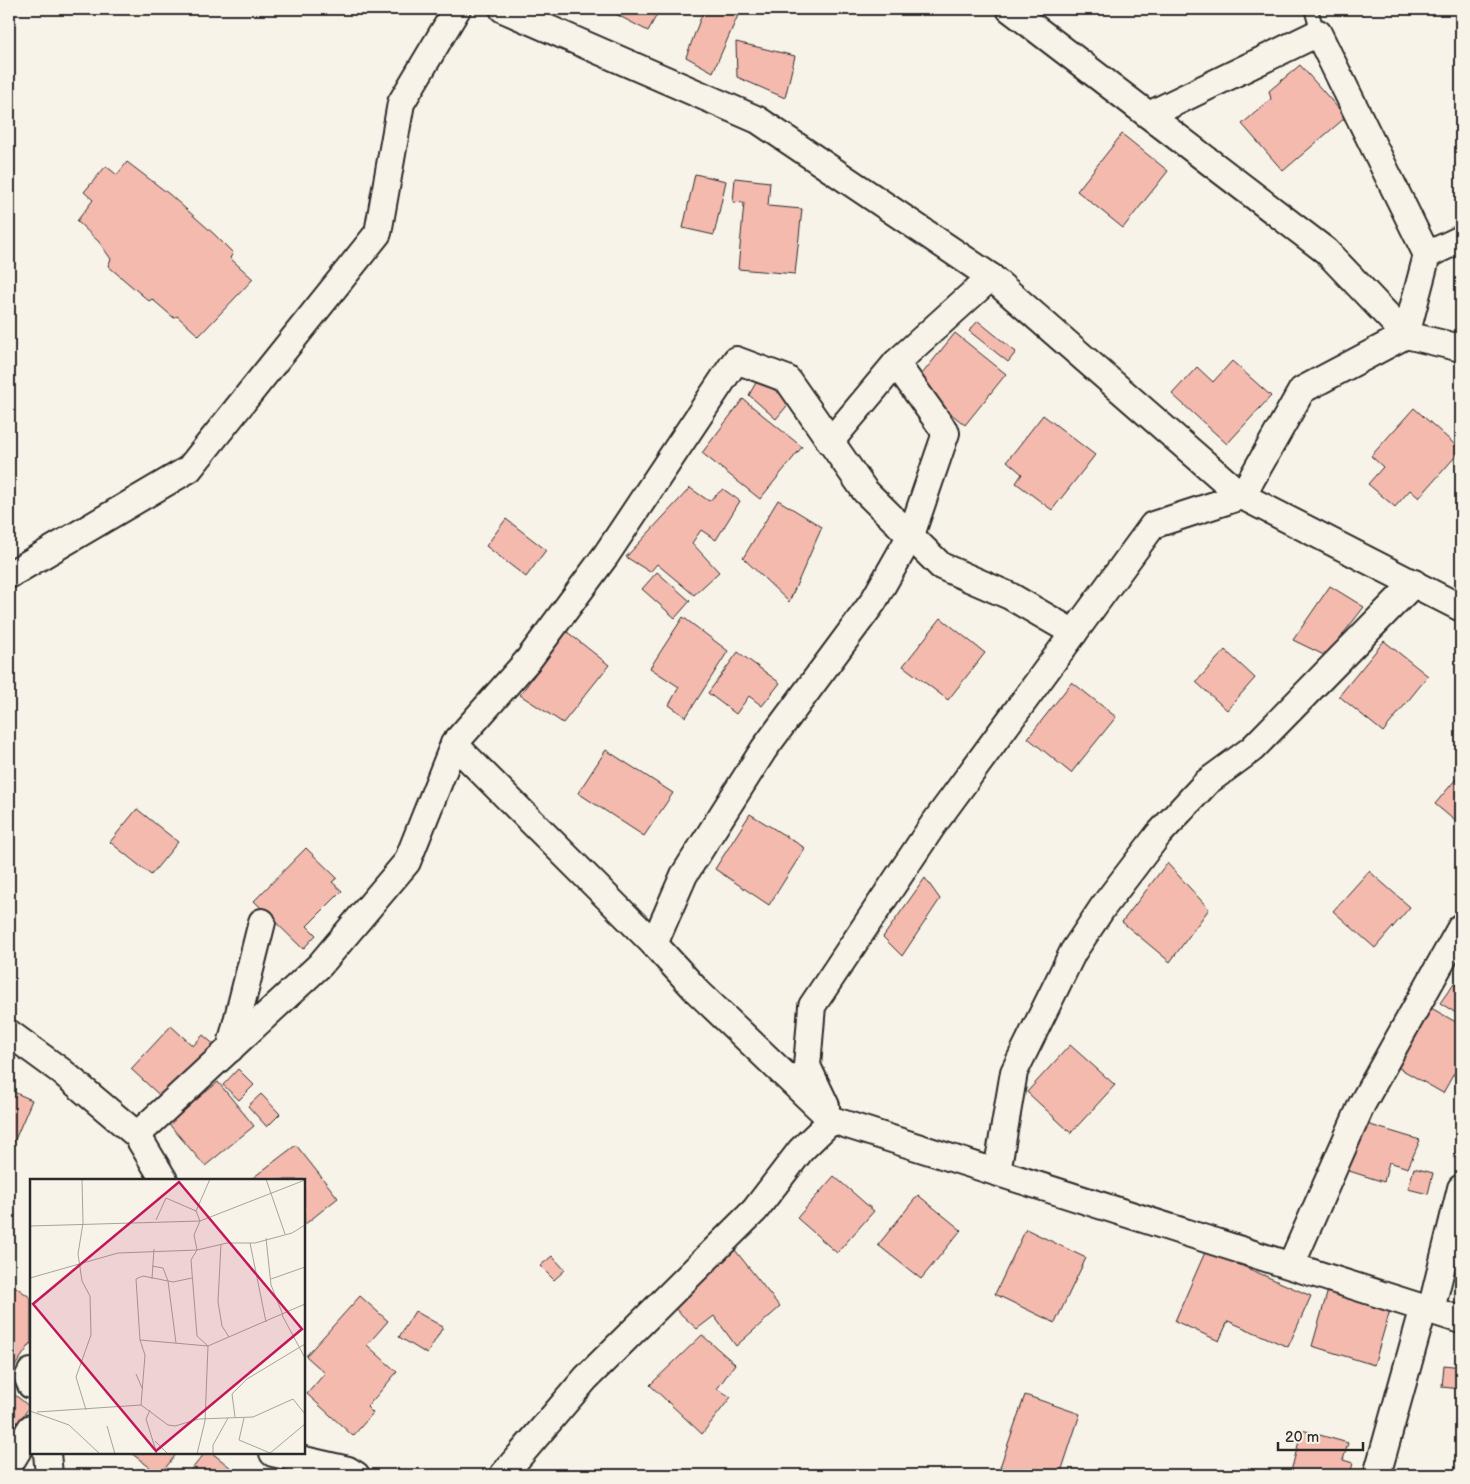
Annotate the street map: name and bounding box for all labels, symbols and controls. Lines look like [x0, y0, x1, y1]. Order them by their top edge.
inset map [30, 1179, 305, 1454]
scale bar [1278, 1419, 1362, 1451]
text: 20 m [1285, 1428, 1319, 1447]

